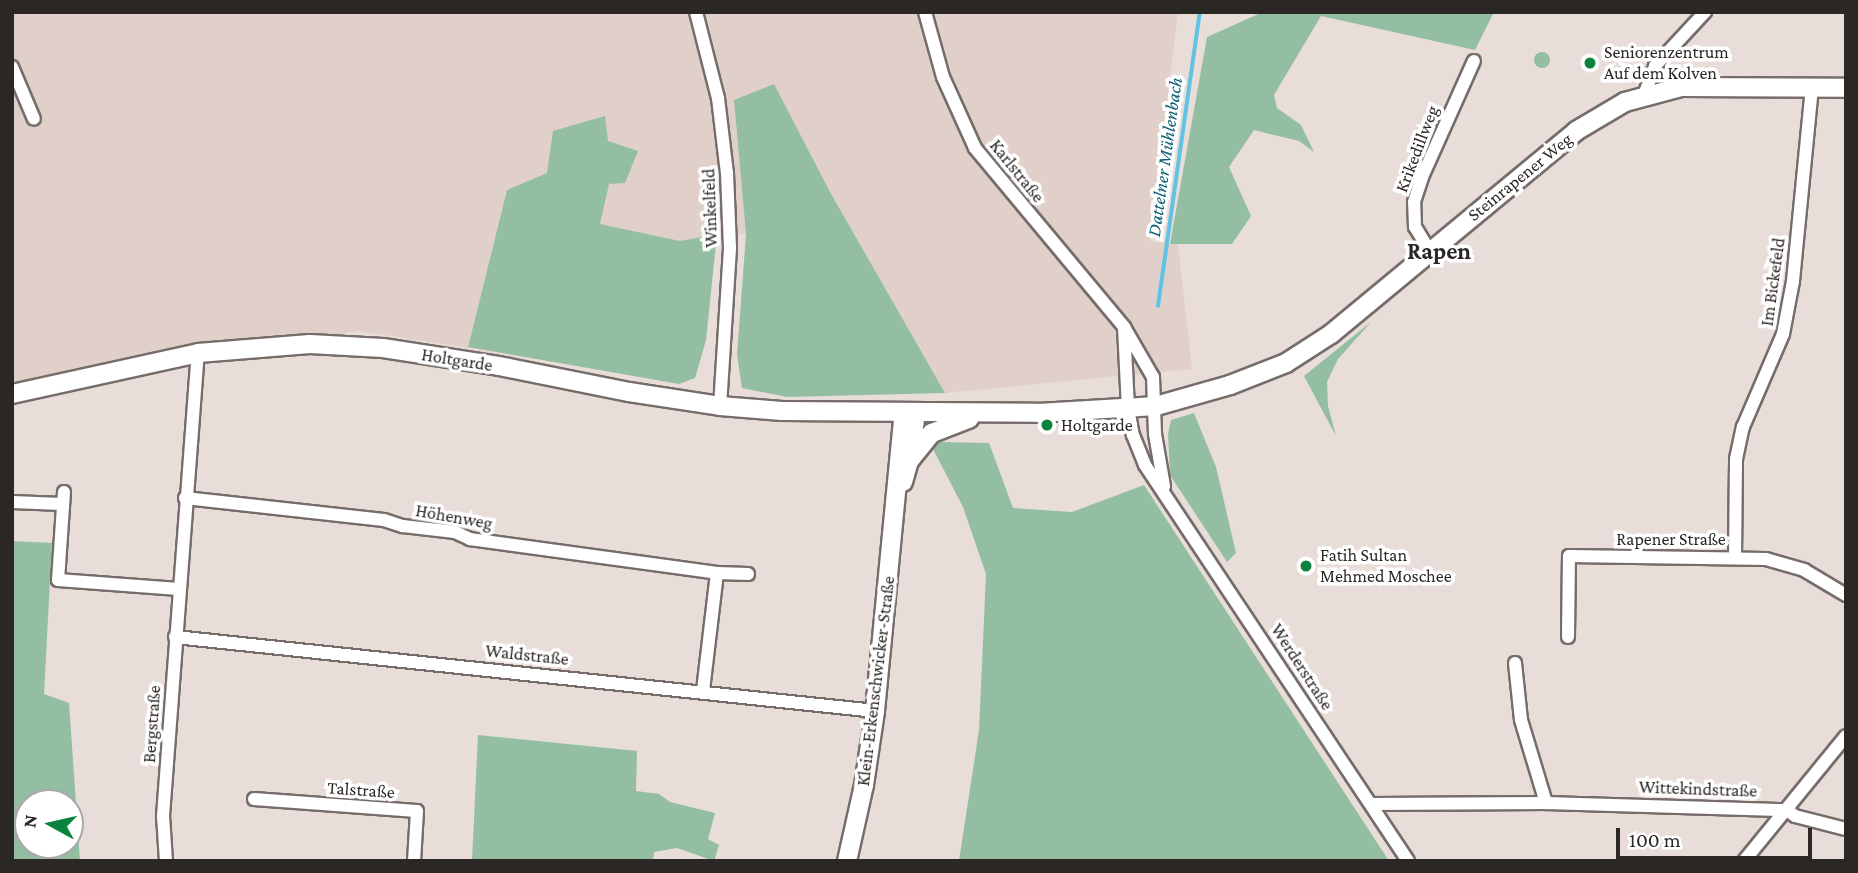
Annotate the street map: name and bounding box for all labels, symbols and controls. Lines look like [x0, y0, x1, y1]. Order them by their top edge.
place label: Seniorenzentrum Auf dem Kolven [1604, 42, 1729, 84]
marker: Seniorenzentrum Auf dem Kolven [1582, 55, 1598, 71]
water label: Dattelner Mühlenbach [1143, 76, 1187, 238]
street label: Krikedillweg [1391, 103, 1443, 195]
street label: Steinrapener Weg [1463, 128, 1577, 226]
street label: Karlstraße [985, 135, 1049, 207]
street label: Winkelfeld [698, 168, 722, 248]
street label: Im Bickefeld [1756, 236, 1790, 328]
district label: Rapen [1407, 237, 1471, 265]
street label: Holtgarde [420, 344, 494, 376]
place label: Holtgarde [1061, 414, 1133, 436]
marker: Holtgarde [1039, 417, 1055, 433]
street label: Höhenweg [414, 500, 494, 534]
street label: Rapener Straße [1616, 528, 1726, 550]
place label: Fatih Sultan Mehmed Moschee [1320, 545, 1452, 588]
marker: Fatih Sultan Mehmed Moschee [1298, 558, 1314, 574]
street label: Klein-Erkenschwicker-Straße [852, 575, 900, 787]
street label: Werderstraße [1266, 620, 1338, 714]
street label: Waldstraße [484, 640, 570, 670]
street label: Bergstraße [139, 684, 165, 764]
street label: Wittekindstraße [1638, 776, 1758, 802]
street label: Talstraße [327, 777, 395, 803]
north arrow [14, 789, 84, 859]
text: N [18, 813, 41, 829]
scale bar [1620, 814, 1816, 858]
text: 100 m [1629, 828, 1681, 852]

